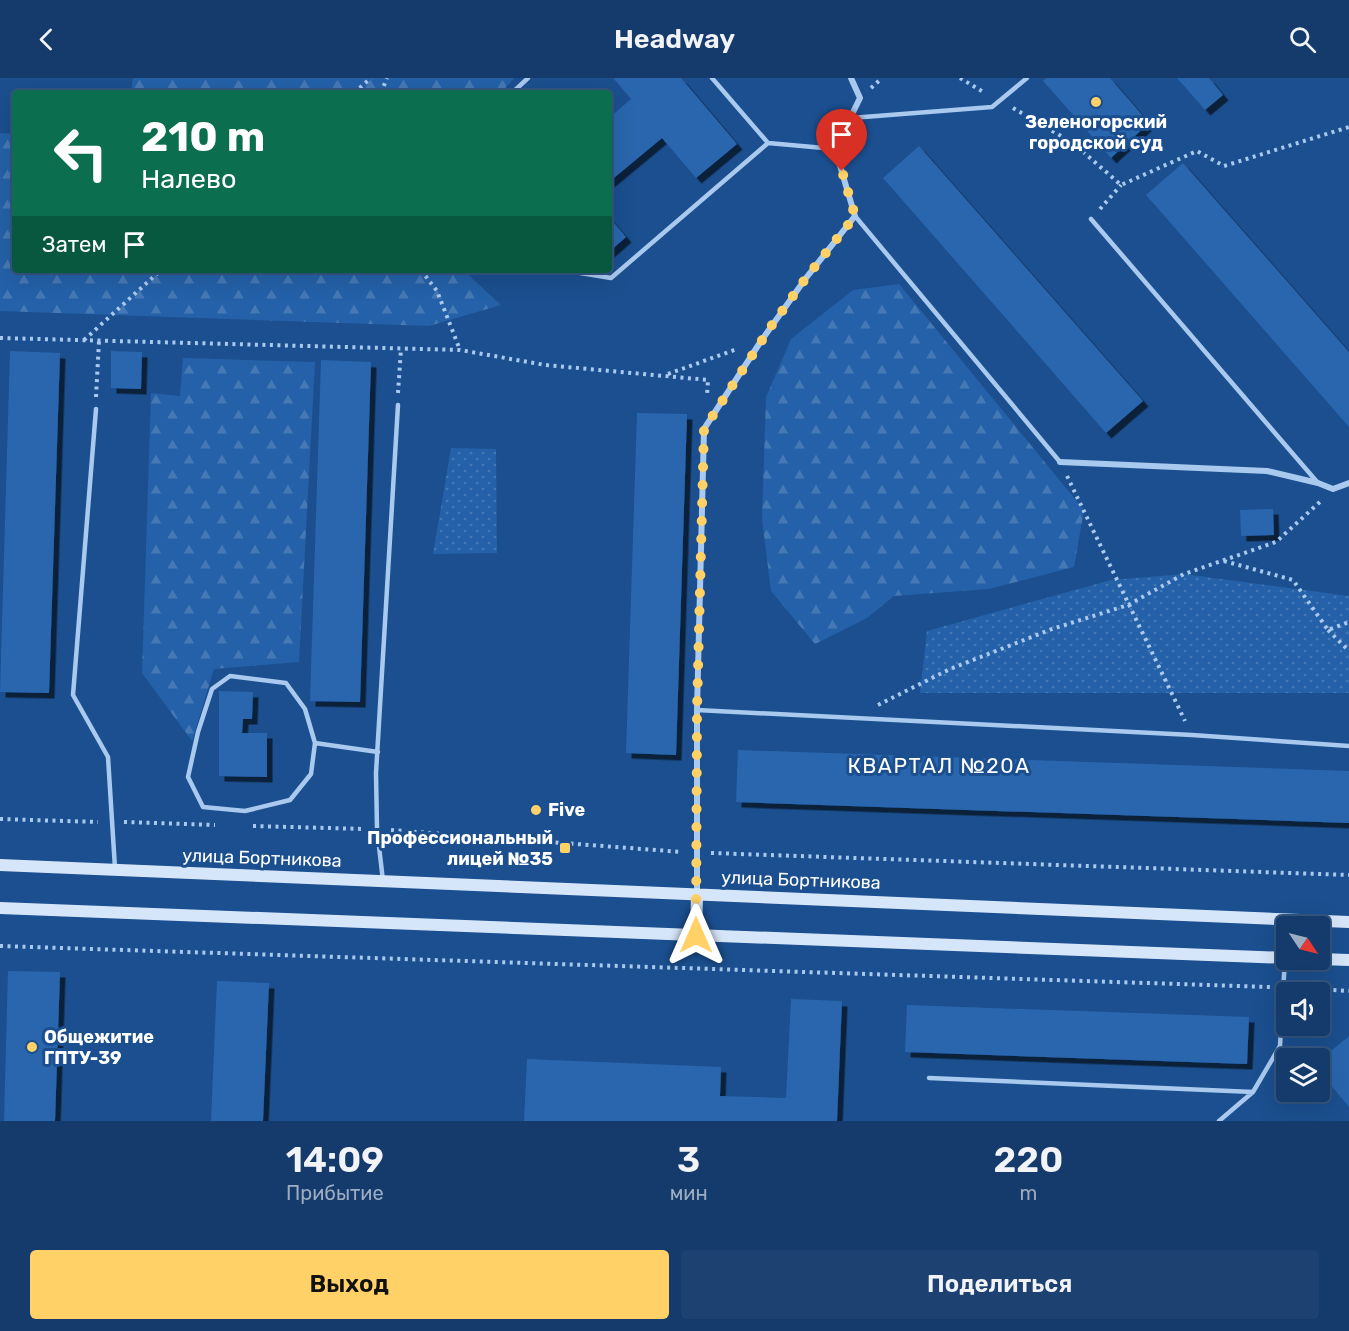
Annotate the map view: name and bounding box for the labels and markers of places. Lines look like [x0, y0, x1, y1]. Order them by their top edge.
marker: Зеленогорский городской суд [1089, 95, 1103, 109]
pin [816, 109, 867, 171]
place label: Зеленогорский городской суд [1025, 111, 1167, 154]
place label: Five [548, 799, 586, 821]
marker: Five [529, 803, 543, 817]
place label: Профессиональный лицей №35 [367, 827, 553, 870]
marker: Профессиональный лицей №35 [558, 841, 572, 855]
place label: Общежитие ГПТУ-39 [44, 1026, 154, 1069]
marker: Общежитие ГПТУ-39 [25, 1040, 39, 1054]

